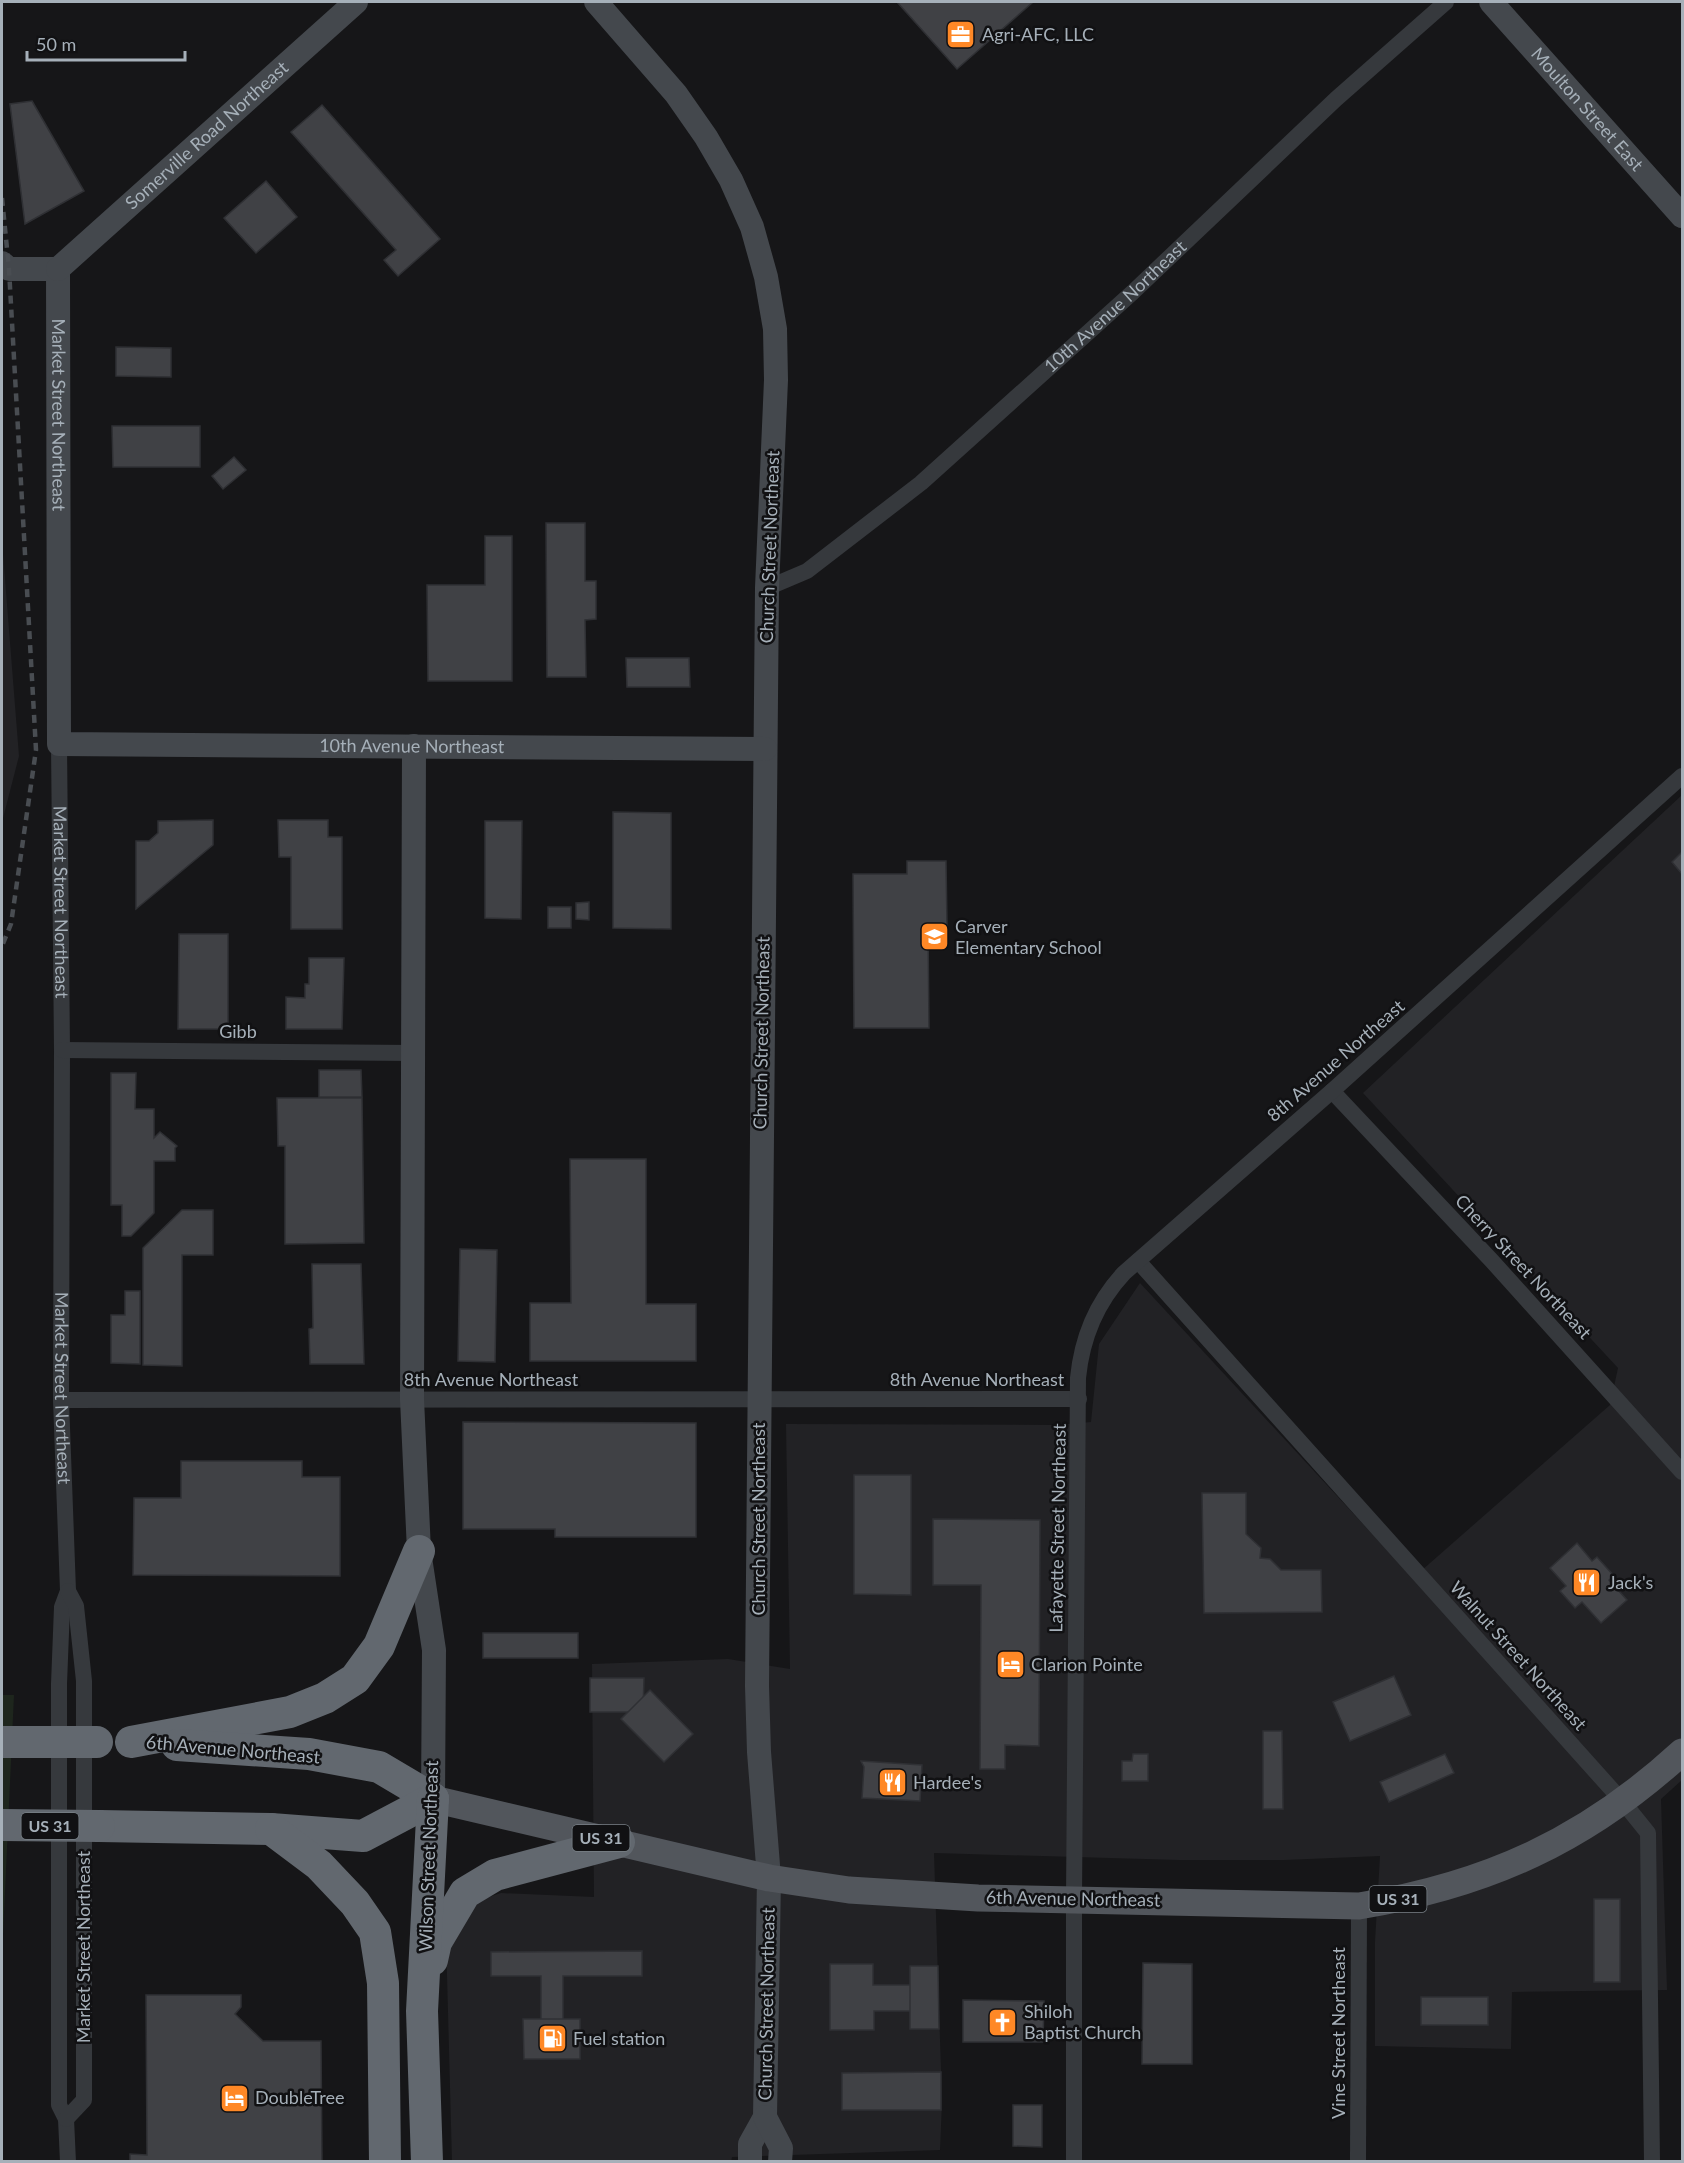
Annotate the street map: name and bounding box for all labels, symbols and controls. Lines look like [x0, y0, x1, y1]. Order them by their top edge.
office icon: Agri-AFC, LLC [945, 19, 977, 51]
place label: Agri-AFC, LLC [982, 23, 1094, 45]
scale bar [27, 24, 184, 62]
text: 50 m [36, 33, 76, 55]
street label: Moulton Street East [1527, 43, 1649, 175]
street label: Somerville Road Northeast [120, 56, 293, 213]
street label: 10th Avenue Northeast [1039, 235, 1191, 377]
street label: Market Street Northeast [48, 318, 71, 512]
street label: Church Street Northeast [755, 450, 783, 644]
street label: 10th Avenue Northeast [319, 734, 505, 757]
street label: Market Street Northeast [50, 806, 73, 999]
place label: Carver Elementary School [955, 915, 1102, 958]
school or university icon: Carver Elementary School [918, 921, 950, 953]
street label: Church Street Northeast [748, 936, 774, 1130]
street label: 8th Avenue Northeast [1262, 994, 1409, 1126]
street label: Gibb [219, 1020, 257, 1042]
street label: Cherry Street Northeast [1451, 1190, 1597, 1344]
street label: Market Street Northeast [51, 1292, 76, 1485]
street label: 8th Avenue Northeast [404, 1368, 579, 1390]
street label: 8th Avenue Northeast [890, 1368, 1065, 1390]
street label: Church Street Northeast [747, 1422, 769, 1615]
street label: Lafayette Street Northeast [1044, 1423, 1070, 1633]
restaurant icon: Jack's [1571, 1567, 1603, 1599]
place label: Jack's [1608, 1571, 1653, 1593]
street label: Walnut Street Northeast [1446, 1576, 1592, 1735]
hotel icon: Clarion Pointe [994, 1649, 1026, 1681]
place label: Clarion Pointe [1031, 1653, 1143, 1675]
street label: 6th Avenue Northeast [145, 1730, 322, 1768]
street label: Wilson Street Northeast [414, 1759, 442, 1952]
restaurant icon: Hardee's [876, 1767, 908, 1799]
place label: Hardee's [913, 1771, 982, 1793]
road number: US 31 [22, 1813, 78, 1839]
road number: US 31 [572, 1825, 630, 1851]
street label: Market Street Northeast [72, 1850, 94, 2043]
street label: 6th Avenue Northeast [986, 1885, 1161, 1911]
road number: US 31 [1370, 1886, 1426, 1912]
street label: Church Street Northeast [753, 1907, 779, 2101]
street label: Vine Street Northeast [1327, 1946, 1349, 2119]
place label: Shiloh Baptist Church [1024, 2000, 1141, 2043]
church icon: Shiloh Baptist Church [987, 2006, 1019, 2038]
fuel station icon: Fuel station [536, 2023, 568, 2055]
place label: Fuel station [573, 2027, 665, 2049]
hotel icon: DoubleTree [218, 2082, 250, 2114]
place label: DoubleTree [255, 2086, 344, 2108]

